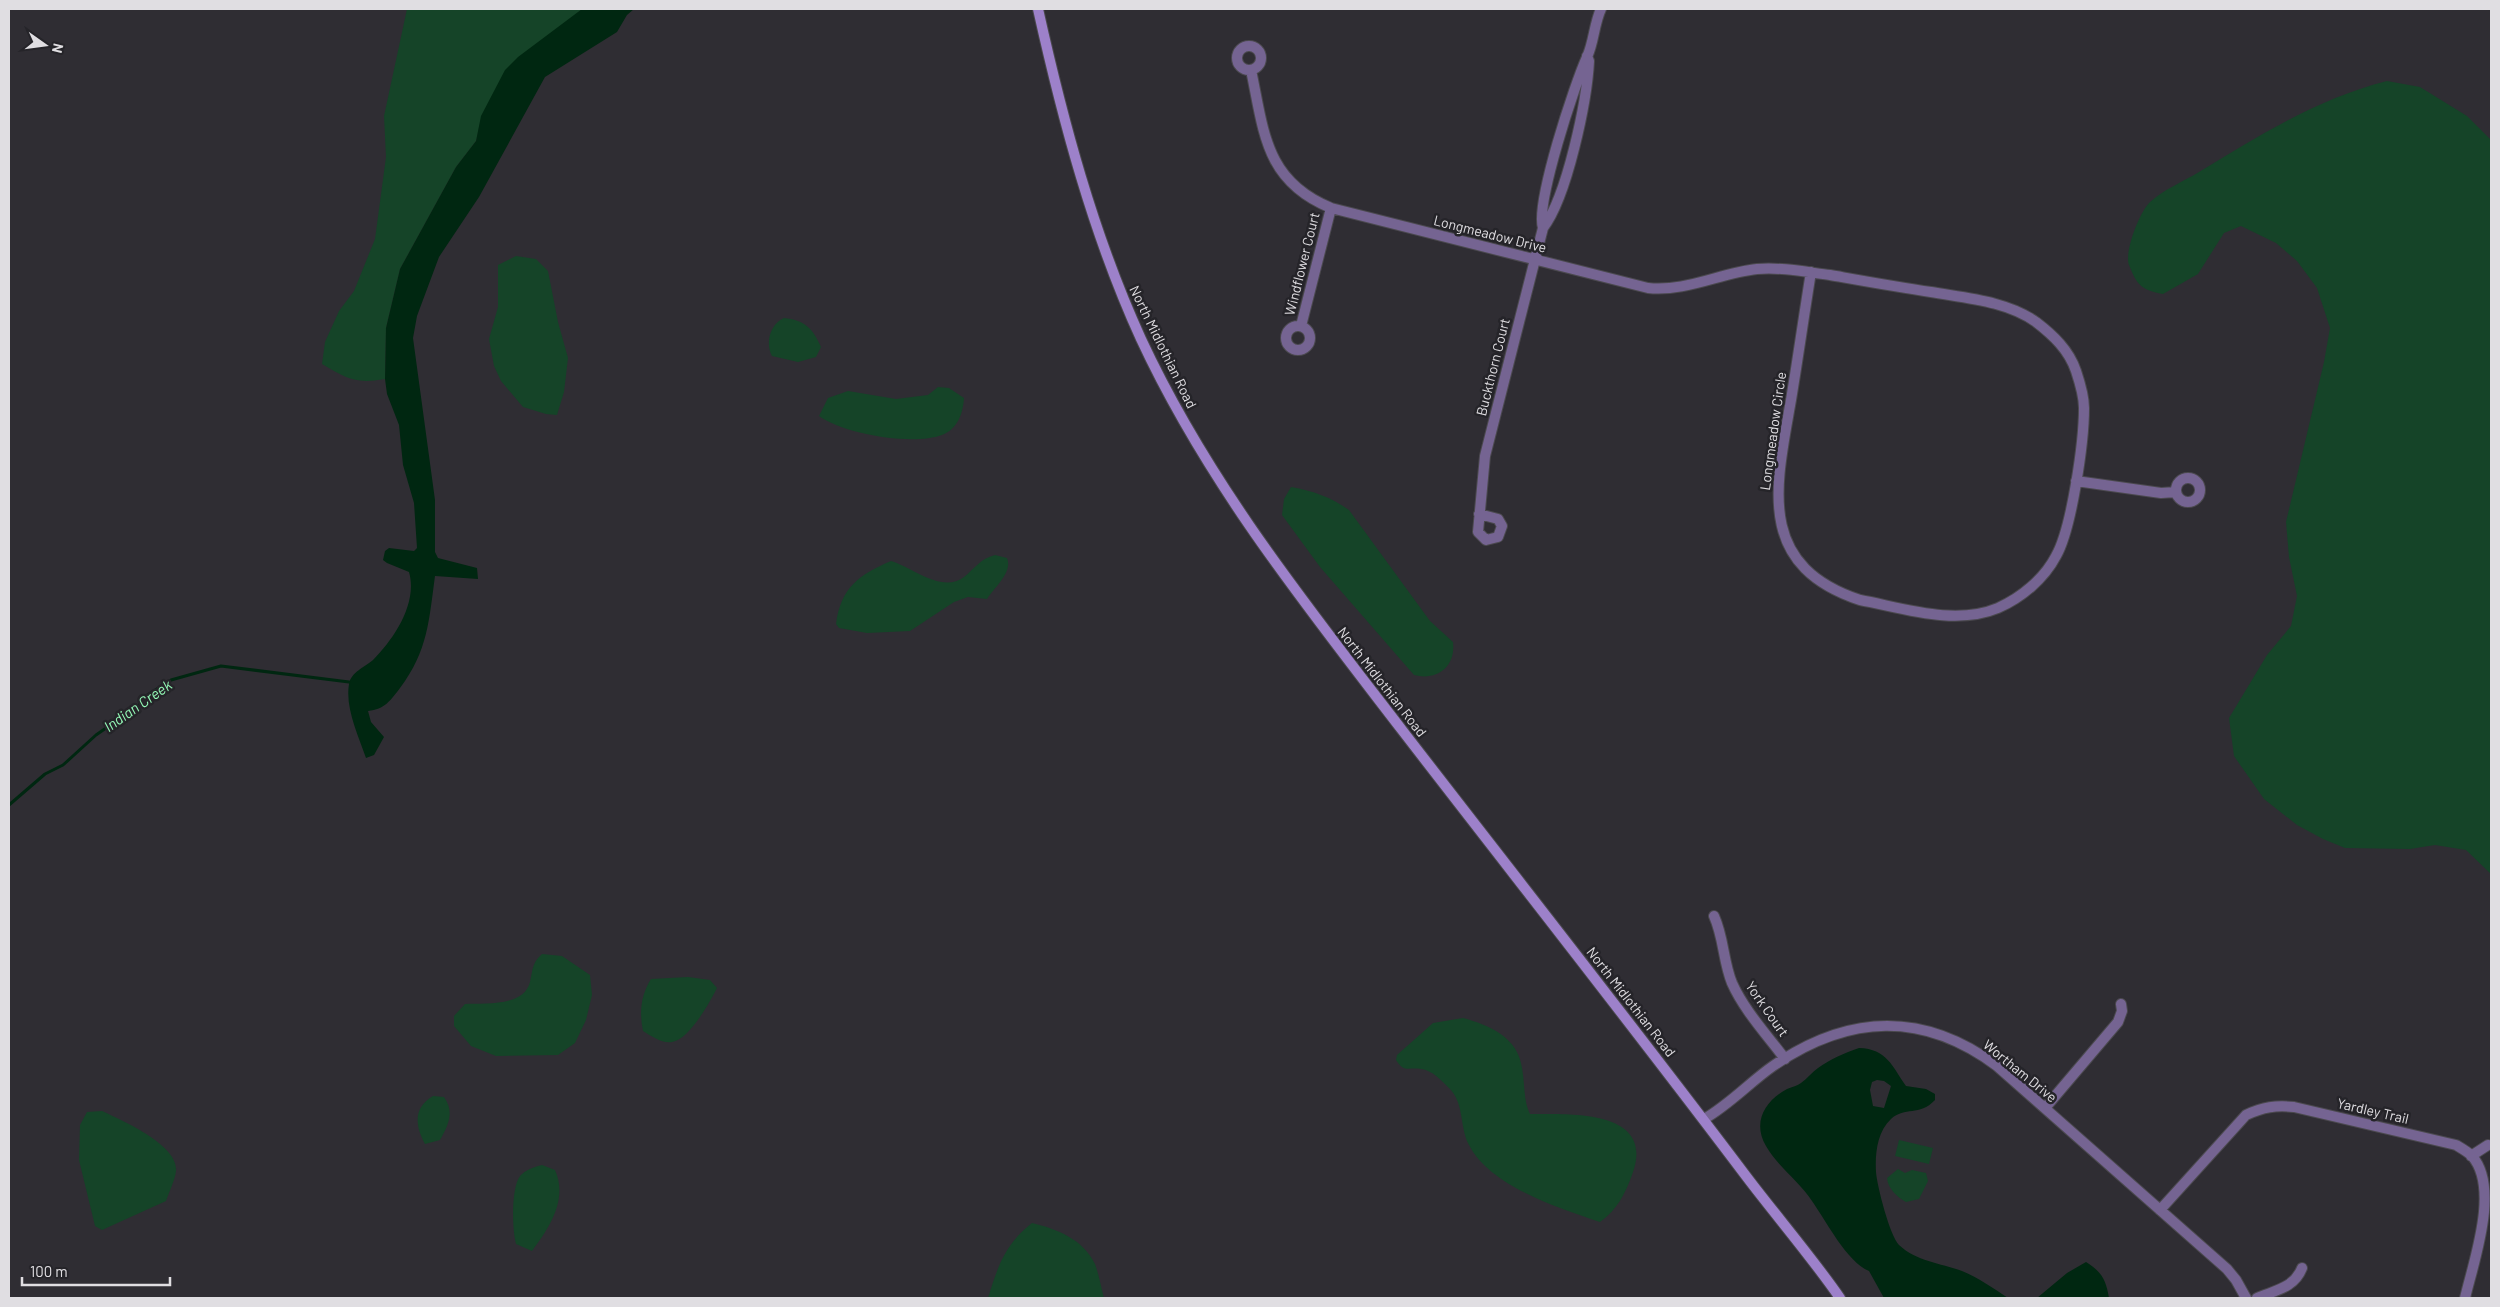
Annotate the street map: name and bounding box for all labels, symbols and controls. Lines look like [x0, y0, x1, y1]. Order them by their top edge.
north arrow [20, 20, 70, 70]
text: N [49, 42, 67, 55]
street label: Windflower Court [1280, 211, 1323, 317]
street label: Longmeadow Drive [1432, 211, 1548, 256]
street label: North Midlothian Road [1126, 283, 1201, 411]
street label: Buckthorn Court [1472, 316, 1513, 417]
street label: Longmeadow Circle [1756, 371, 1789, 491]
street label: North Midlothian Road [1334, 623, 1430, 740]
water label: Indian Creek [100, 675, 175, 735]
street label: North Midlothian Road [1583, 943, 1679, 1060]
street label: York Court [1742, 978, 1793, 1040]
street label: Wortham Drive [1980, 1036, 2061, 1106]
street label: Yardley Trail [2336, 1094, 2411, 1127]
scale bar [22, 1254, 170, 1286]
text: 100 m [30, 1262, 68, 1280]

